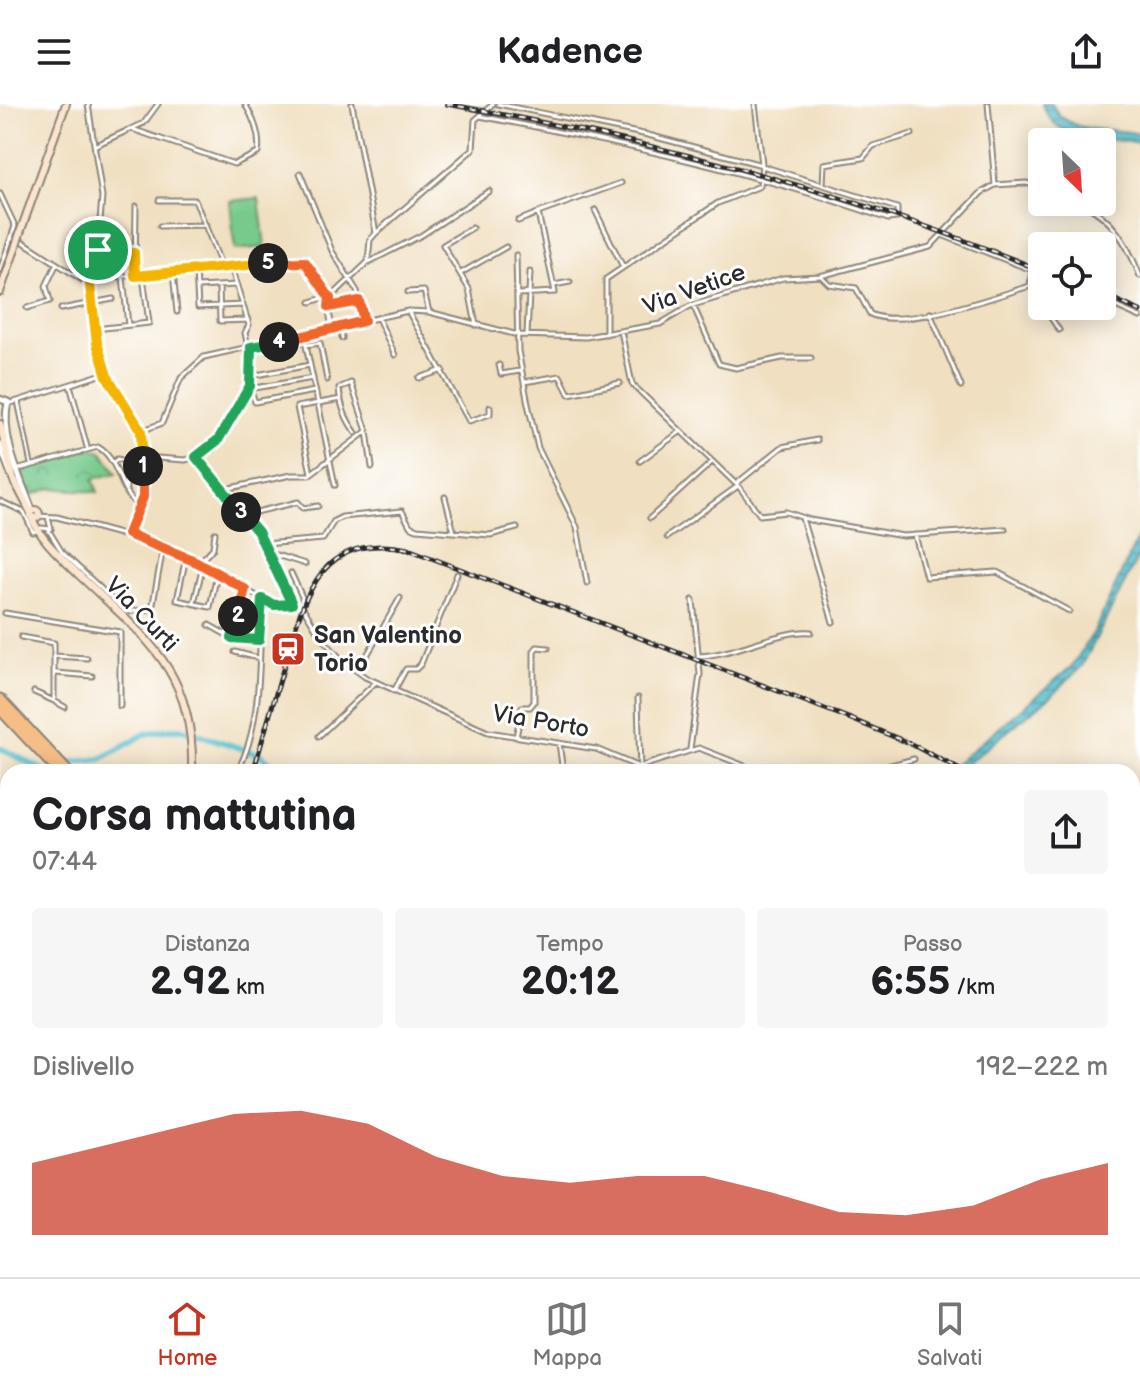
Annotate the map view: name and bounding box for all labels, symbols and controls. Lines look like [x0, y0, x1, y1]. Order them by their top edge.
icon: menu [32, 30, 76, 74]
icon: share [1064, 30, 1108, 74]
text: Kadence [497, 31, 643, 74]
north arrow [1028, 128, 1116, 216]
map controls [1028, 128, 1116, 320]
pin [64, 216, 132, 284]
icon: arrive [76, 228, 120, 272]
button: locate [1028, 232, 1116, 320]
pin: 5 [248, 243, 288, 283]
text: 5 [262, 249, 274, 276]
street label: Via Vetice [639, 258, 749, 321]
pin: 4 [259, 322, 299, 362]
text: 4 [273, 328, 285, 355]
pin: 1 [123, 446, 163, 486]
text: 1 [138, 452, 148, 479]
pin: 3 [221, 492, 261, 532]
text: 3 [235, 498, 247, 525]
street label: Via Curti [99, 571, 184, 658]
pin: 2 [218, 596, 258, 636]
text: 2 [231, 602, 245, 629]
place label: San Valentino Torio [314, 621, 462, 678]
station icon: San Valentino Torio [269, 630, 307, 668]
street label: Via Porto [490, 699, 591, 744]
text: Corsa mattutina [32, 790, 357, 843]
button: share [1024, 790, 1108, 874]
text: 07:44 [32, 847, 97, 878]
text: Distanza [164, 931, 250, 958]
text: Tempo [536, 931, 604, 958]
text: Passo [903, 931, 963, 958]
text: 2.92 [150, 958, 230, 1006]
text: 20:12 [521, 958, 619, 1006]
text: 6:55 [870, 958, 950, 1006]
text: km [230, 974, 265, 1001]
text: /km [950, 974, 995, 1001]
text: Dislivello [32, 1052, 135, 1083]
text: 192–222 m [976, 1052, 1108, 1083]
tab: Home [158, 1297, 217, 1372]
tab: Mappa [533, 1297, 602, 1372]
tab: Salvati [917, 1297, 982, 1372]

